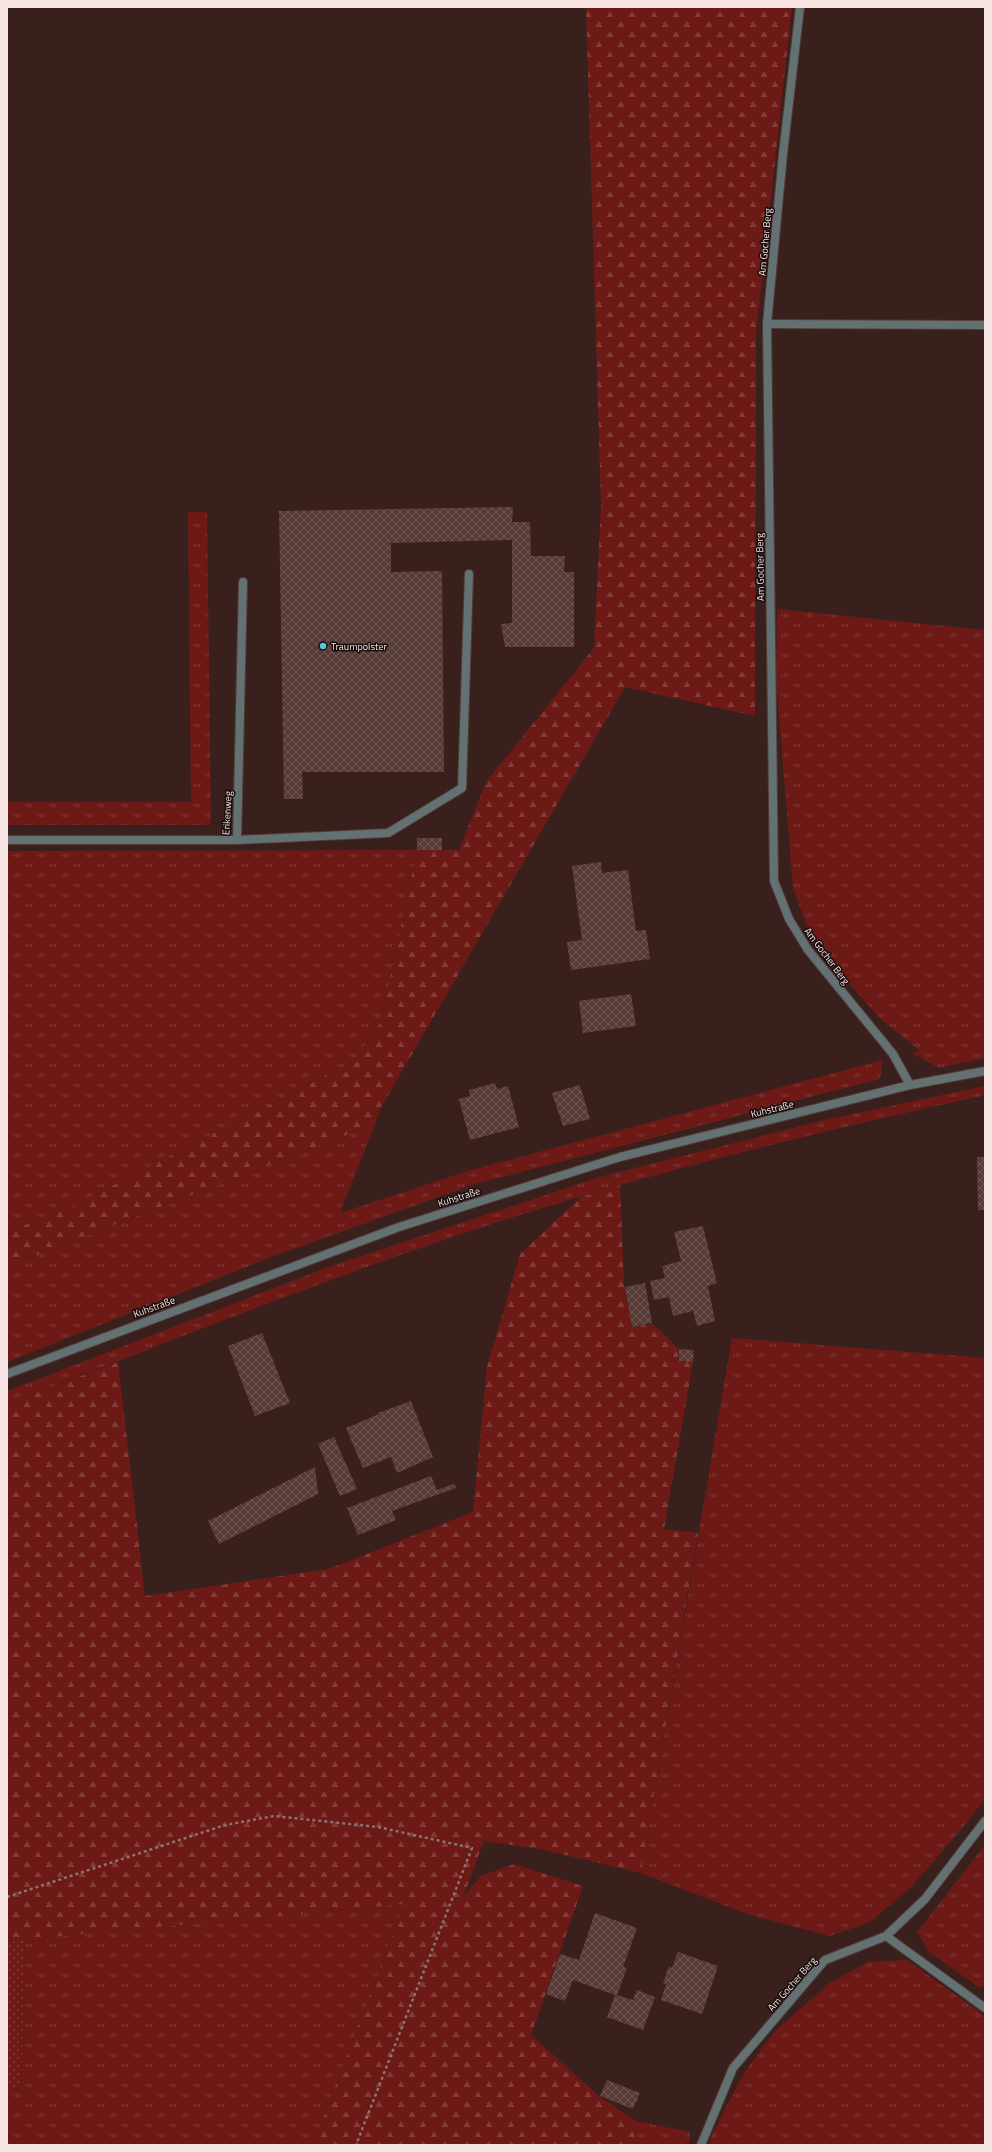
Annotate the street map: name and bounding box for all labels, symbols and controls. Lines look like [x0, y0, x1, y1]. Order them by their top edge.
street label: Am Gocher Berg [755, 207, 775, 277]
street label: Am Gocher Berg [752, 533, 768, 601]
place label: Traumpolster [331, 639, 388, 654]
marker: Traumpolster [318, 641, 328, 651]
street label: Erikenweg [218, 791, 236, 835]
street label: Am Gocher Berg [801, 924, 853, 988]
street label: Kuhstraße [749, 1096, 795, 1122]
street label: Kuhstraße [436, 1183, 482, 1211]
street label: Kuhstraße [131, 1292, 177, 1322]
street label: Am Gocher Berg [764, 1953, 820, 2015]

